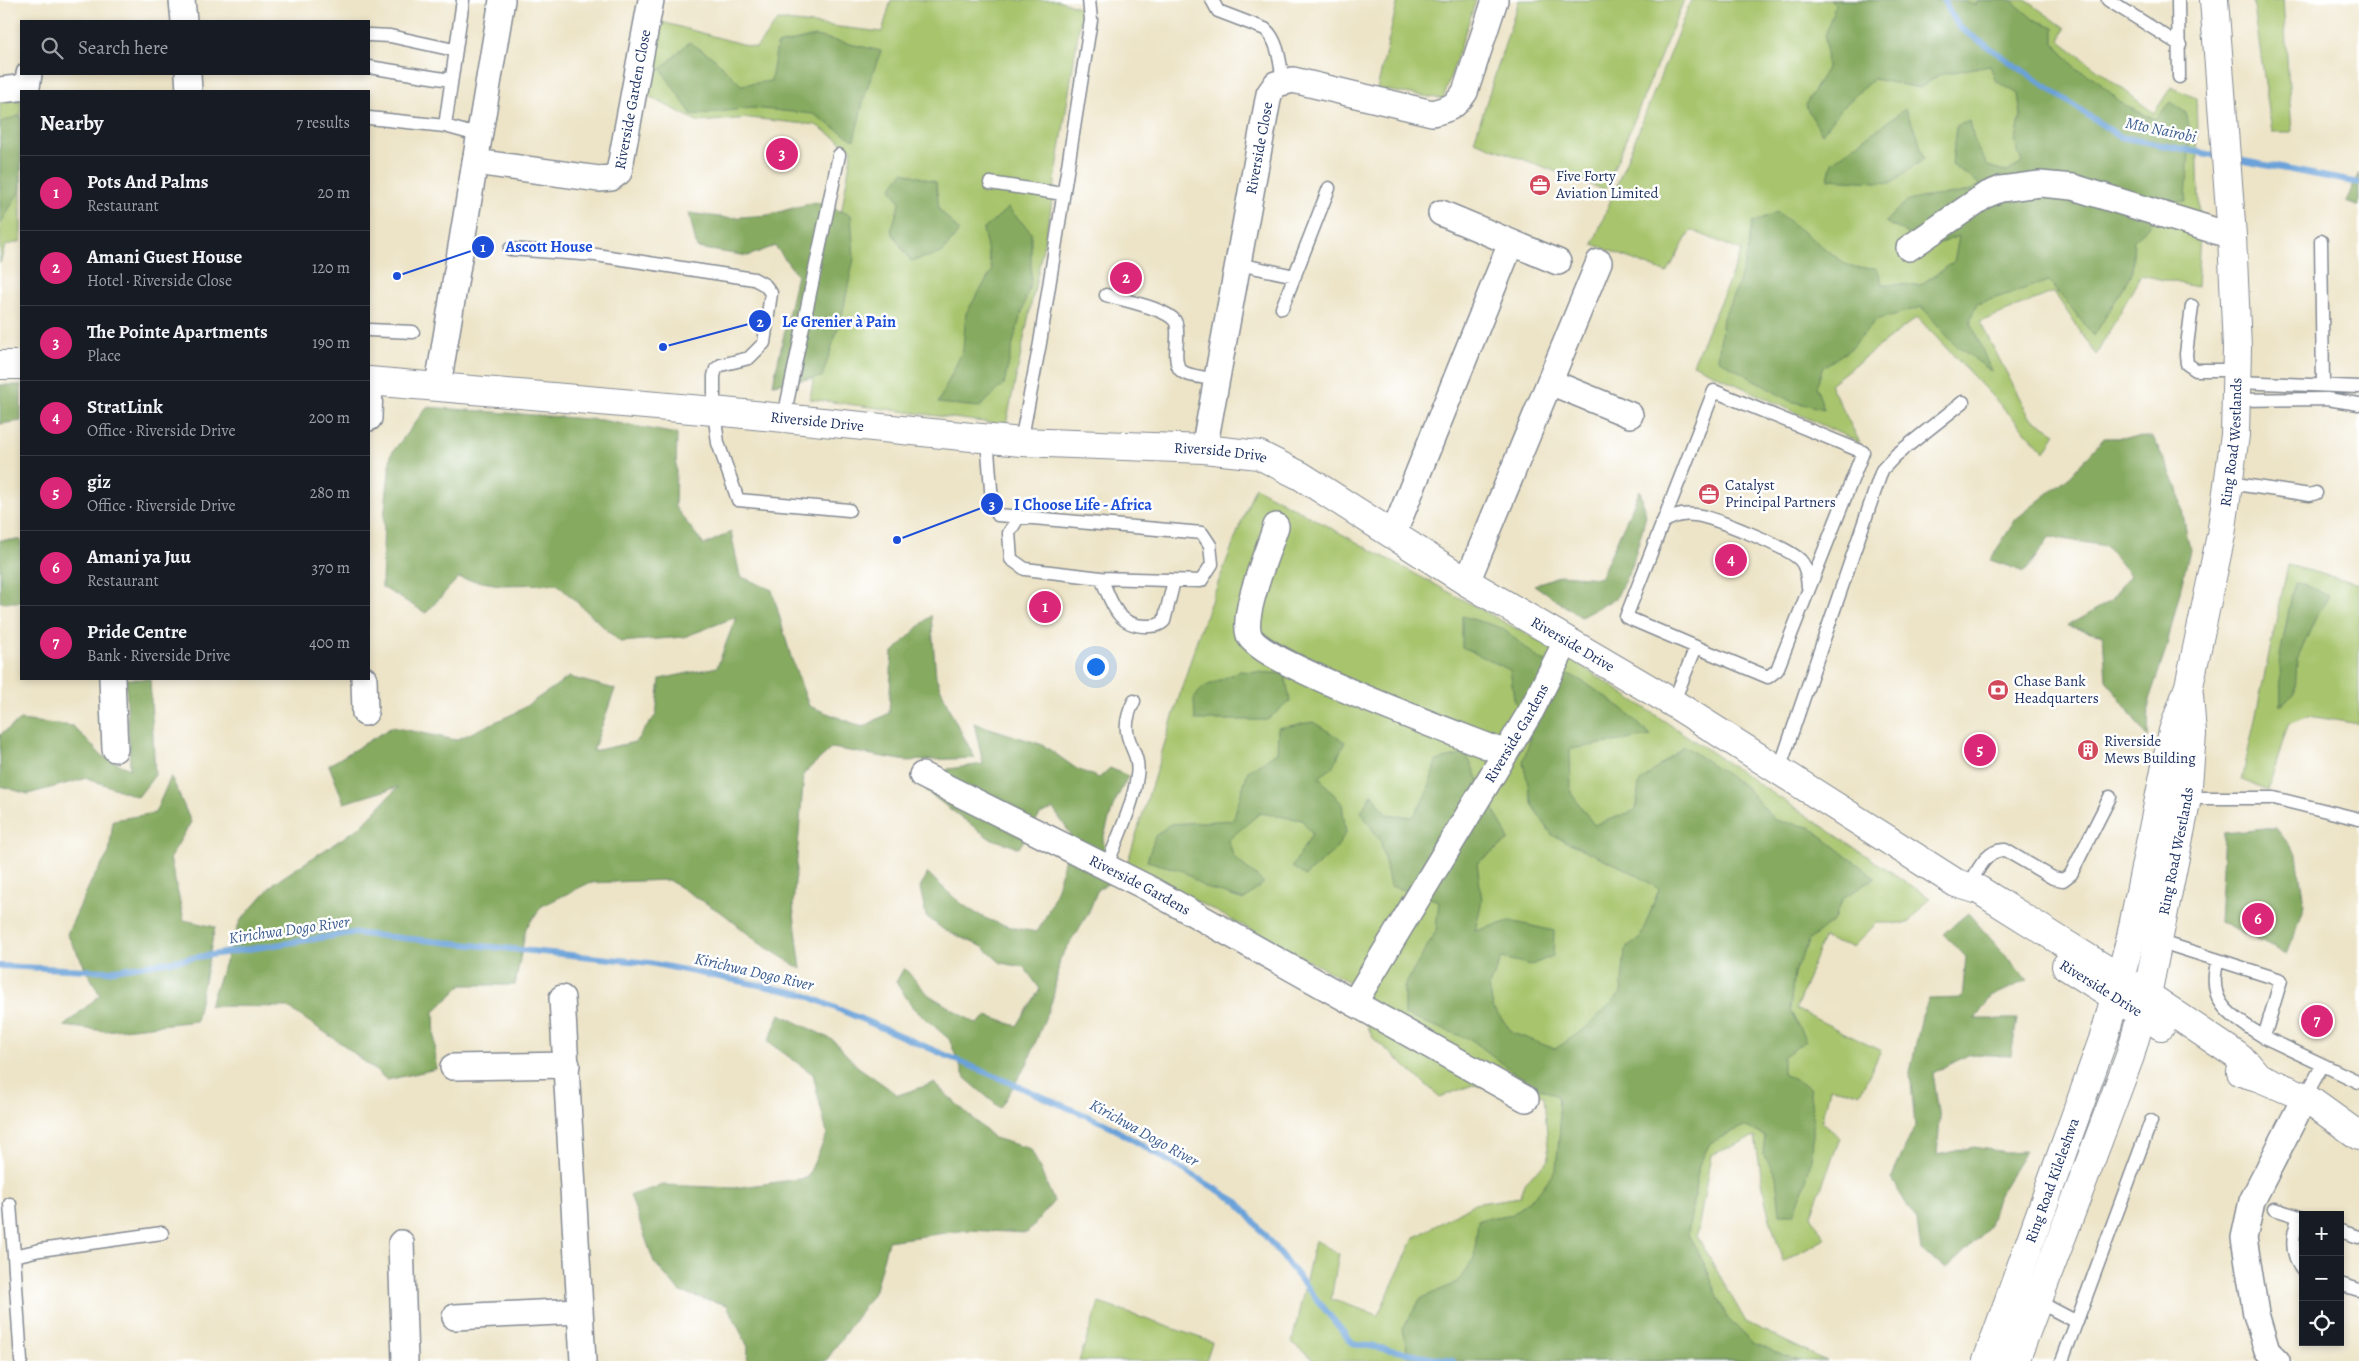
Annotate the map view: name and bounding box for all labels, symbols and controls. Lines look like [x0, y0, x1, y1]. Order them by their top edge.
search box [20, 20, 370, 75]
street label: Riverside Garden Close [610, 28, 655, 171]
icon: search [38, 34, 66, 62]
text: Search here [78, 35, 168, 61]
street label: Riverside Close [1241, 100, 1277, 196]
text: Nearby [40, 109, 103, 137]
text: 7 results [296, 112, 350, 134]
water label: Mto Nairobi [2124, 112, 2198, 148]
pin: 3 [766, 135, 798, 173]
place label: Five Forty Aviation Limited [1555, 166, 1659, 203]
text: Pots And Palms [87, 169, 209, 195]
office icon: Five Forty Aviation Limited [1528, 173, 1552, 197]
text: 1 [53, 182, 59, 204]
text: 20 m [317, 182, 350, 204]
text: Restaurant [87, 195, 159, 217]
callout: Ascott House [470, 231, 603, 262]
text: Ascott House [504, 236, 593, 258]
text: 1 [480, 237, 486, 257]
text: Amani Guest House [87, 244, 242, 270]
text: 2 [52, 257, 60, 279]
text: 120 m [312, 257, 350, 279]
pin: 2 [1110, 259, 1142, 297]
text: Hotel · Riverside Close [87, 270, 232, 292]
callout: Le Grenier à Pain [747, 306, 906, 337]
text: Le Grenier à Pain [782, 311, 896, 333]
text: 2 [756, 312, 764, 332]
text: The Pointe Apartments [87, 319, 268, 345]
text: 3 [53, 332, 59, 354]
text: 190 m [312, 332, 350, 354]
text: Place [87, 345, 121, 367]
street label: Ring Road Westlands [2215, 377, 2246, 508]
text: StratLink [87, 394, 163, 420]
text: 4 [52, 407, 60, 429]
text: 200 m [309, 407, 350, 429]
street label: Riverside Drive [769, 407, 865, 436]
text: Office · Riverside Drive [87, 420, 236, 442]
street label: Riverside Drive [1174, 438, 1271, 468]
text: giz [87, 469, 111, 495]
place label: Catalyst Principal Partners [1725, 475, 1836, 512]
text: 5 [53, 482, 59, 504]
text: 280 m [310, 482, 350, 504]
office icon: Catalyst Principal Partners [1697, 482, 1721, 506]
callout: I Choose Life - Africa [979, 489, 1163, 520]
text: I Choose Life - Africa [1014, 494, 1152, 516]
text: Office · Riverside Drive [87, 495, 236, 517]
text: 3 [989, 495, 995, 515]
pin: 4 [1715, 541, 1747, 579]
text: Amani ya Juu [87, 544, 191, 570]
text: 6 [52, 557, 60, 579]
text: 370 m [312, 557, 350, 579]
text: Restaurant [87, 570, 159, 592]
pin: 1 [1029, 588, 1061, 626]
street label: Riverside Drive [1527, 612, 1619, 677]
text: Pride Centre [87, 619, 187, 645]
text: 7 [53, 632, 59, 654]
text: 400 m [309, 632, 350, 654]
text: Bank · Riverside Drive [87, 645, 230, 667]
your location [1083, 654, 1109, 680]
place label: Chase Bank Headquarters [2014, 671, 2099, 708]
bank icon: Chase Bank Headquarters [1986, 678, 2010, 702]
street label: Riverside Gardens [1480, 680, 1553, 787]
pin: 5 [1964, 731, 1996, 769]
place label: Riverside Mews Building [2104, 731, 2196, 768]
building icon: Riverside Mews Building [2076, 738, 2100, 762]
street label: Ring Road Westlands [2153, 787, 2198, 917]
street label: Riverside Gardens [1086, 850, 1194, 920]
pin: 6 [2242, 900, 2274, 938]
water label: Kirichwa Dogo River [227, 911, 351, 949]
water label: Kirichwa Dogo River [692, 948, 816, 996]
street label: Riverside Drive [2056, 955, 2146, 1021]
pin: 7 [2301, 1002, 2333, 1040]
water label: Kirichwa Dogo River [1086, 1094, 1203, 1172]
street label: Ring Road Kileleshwa [2020, 1115, 2084, 1246]
map controls [2299, 1211, 2344, 1346]
button: + [2299, 1211, 2344, 1256]
button: − [2299, 1256, 2344, 1301]
button: locate [2299, 1301, 2344, 1346]

